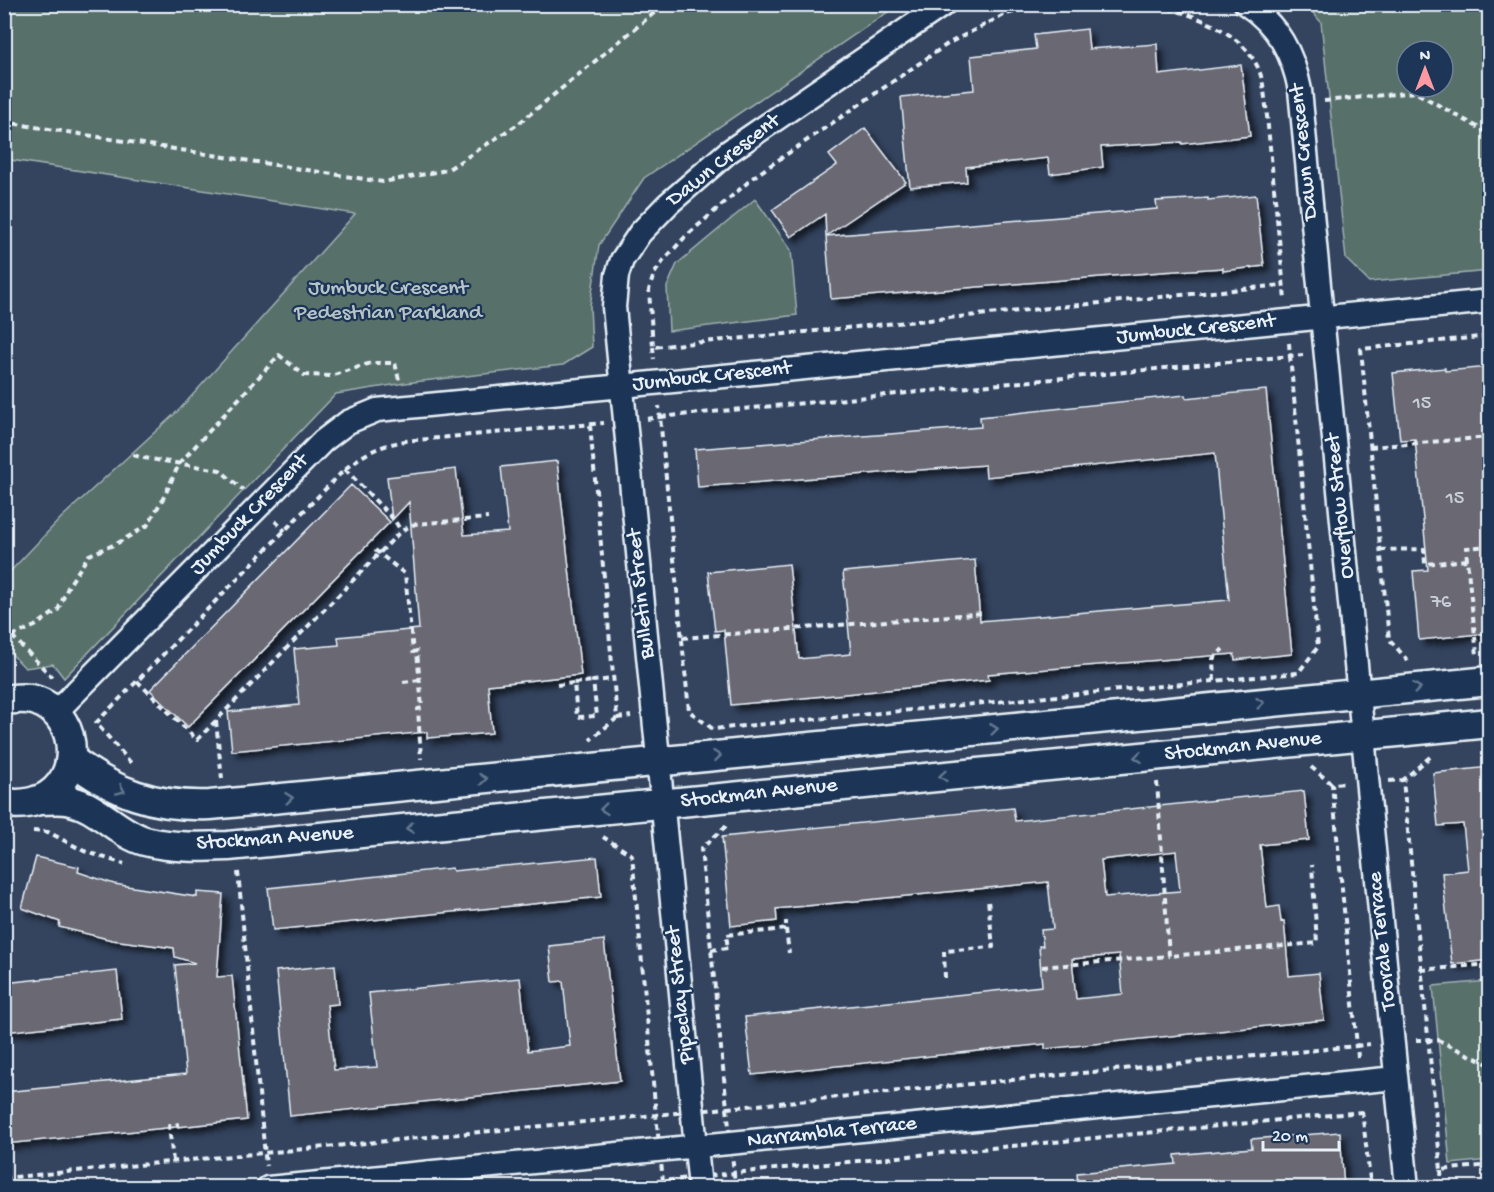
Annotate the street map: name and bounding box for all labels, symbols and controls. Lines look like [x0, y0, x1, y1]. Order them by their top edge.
north arrow [1395, 39, 1455, 99]
text: N [1420, 48, 1431, 67]
street label: Dawn Crescent [1285, 81, 1325, 223]
street label: Dawn Crescent [661, 107, 787, 215]
park label: Jumbuck Crescent Pedestrian Parkland [293, 276, 484, 327]
street label: Jumbuck Crescent [1115, 309, 1279, 351]
street label: Jumbuck Crescent [631, 356, 795, 398]
house number: 15 [1412, 393, 1431, 416]
street label: Overflow Street [1320, 430, 1362, 580]
street label: Jumbuck Crescent [185, 447, 316, 581]
house number: 15 [1445, 488, 1464, 511]
street label: Bulletin Street [622, 526, 662, 661]
house number: 76 [1430, 592, 1452, 615]
one-way arrow [1412, 682, 1422, 695]
one-way arrow [1255, 697, 1264, 710]
one-way arrow [990, 723, 999, 736]
street label: Stockman Avenue [1163, 726, 1323, 768]
one-way arrow [712, 750, 721, 763]
one-way arrow [1133, 750, 1142, 763]
one-way arrow [939, 769, 948, 782]
one-way arrow [478, 773, 488, 786]
street label: Stockman Avenue [679, 773, 839, 815]
one-way arrow [114, 783, 125, 795]
one-way arrow [284, 792, 294, 805]
one-way arrow [600, 802, 609, 815]
street label: Stockman Avenue [196, 820, 355, 857]
one-way arrow [405, 821, 415, 834]
street label: Toorale Terrace [1363, 870, 1403, 1014]
street label: Pipeclay Street [661, 923, 701, 1066]
street label: Narrambla Terrace [746, 1111, 919, 1155]
scale bar [1263, 1114, 1340, 1152]
text: 20 m [1272, 1127, 1308, 1148]

